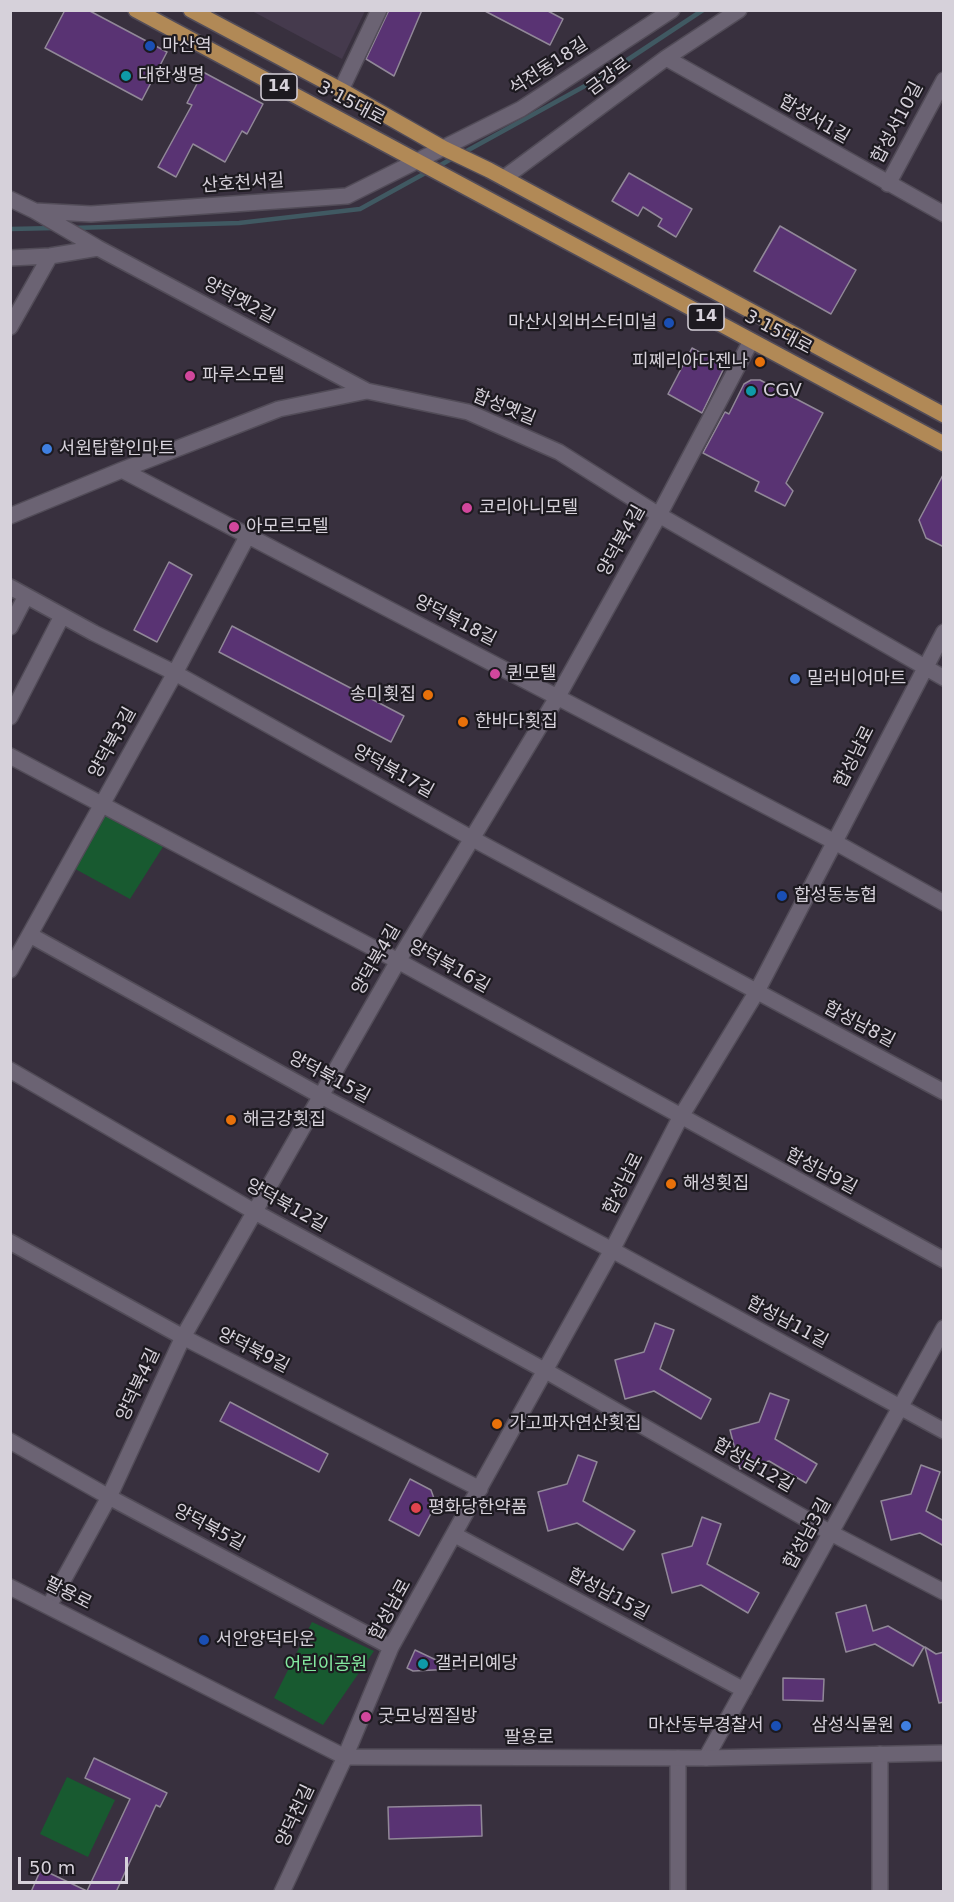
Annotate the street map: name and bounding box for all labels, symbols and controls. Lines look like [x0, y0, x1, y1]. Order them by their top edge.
street label: 석전동18길 [506, 34, 592, 100]
place label: 마산역 [162, 35, 212, 57]
marker: 마산역 [143, 39, 157, 53]
street label: 금강로 [583, 53, 635, 101]
place label: 대한생명 [138, 65, 204, 87]
marker: 대한생명 [119, 69, 133, 83]
road number: 14 [261, 74, 297, 100]
street label: 3·15대로 [314, 77, 388, 131]
street label: 합성서10길 [868, 79, 928, 167]
street label: 합성서1길 [775, 91, 853, 149]
street label: 산호천서길 [201, 170, 285, 198]
street label: 양덕옛2길 [200, 273, 278, 329]
road number: 14 [688, 304, 724, 330]
street label: 3·15대로 [741, 306, 815, 360]
place label: 마산시외버스터미널 [508, 312, 657, 334]
marker: 마산시외버스터미널 [662, 316, 676, 330]
place label: 피쩨리아다젠나 [632, 351, 748, 373]
marker: 피쩨리아다젠나 [753, 355, 767, 369]
place label: 파루스모텔 [202, 365, 285, 387]
marker: 파루스모텔 [183, 369, 197, 383]
place label: CGV [763, 380, 802, 402]
marker: CGV [744, 384, 758, 398]
street label: 합성옛길 [469, 386, 539, 430]
place label: 서원탑할인마트 [59, 438, 175, 460]
marker: 서원탑할인마트 [40, 442, 54, 456]
place label: 코리아니모텔 [479, 497, 578, 519]
marker: 코리아니모텔 [460, 501, 474, 515]
street label: 양덕북4길 [594, 502, 650, 580]
place label: 아모르모텔 [246, 516, 329, 538]
marker: 아모르모텔 [227, 520, 241, 534]
street label: 양덕북18길 [410, 591, 500, 651]
place label: 퀸모텔 [507, 663, 557, 685]
marker: 퀸모텔 [488, 667, 502, 681]
place label: 밀러비어마트 [807, 668, 906, 690]
marker: 밀러비어마트 [788, 672, 802, 686]
place label: 송미횟집 [350, 684, 416, 706]
marker: 송미횟집 [421, 688, 435, 702]
street label: 양덕북3길 [85, 704, 141, 782]
place label: 한바다횟집 [475, 711, 558, 733]
marker: 한바다횟집 [456, 715, 470, 729]
street label: 합성남로 [830, 723, 880, 791]
street label: 양덕북17길 [349, 741, 437, 803]
place label: 합성동농협 [794, 885, 877, 907]
marker: 합성동농협 [775, 889, 789, 903]
street label: 양덕북4길 [348, 921, 406, 999]
street label: 양덕북16길 [405, 936, 493, 998]
street label: 합성남8길 [820, 997, 898, 1053]
street label: 양덕북15길 [285, 1048, 373, 1108]
place label: 해금강횟집 [243, 1109, 326, 1131]
marker: 해금강횟집 [224, 1113, 238, 1127]
street label: 합성남9길 [782, 1144, 860, 1200]
street label: 합성남로 [599, 1150, 649, 1218]
place label: 해성횟집 [683, 1173, 749, 1195]
street label: 양덕북12길 [242, 1175, 330, 1237]
marker: 해성횟집 [664, 1177, 678, 1191]
street label: 합성남11길 [743, 1293, 831, 1353]
street label: 양덕북9길 [213, 1324, 293, 1378]
street label: 양덕북4길 [113, 1345, 165, 1425]
place label: 가고파자연산횟집 [509, 1413, 641, 1435]
marker: 가고파자연산횟집 [490, 1417, 504, 1431]
street label: 합성남12길 [709, 1434, 797, 1498]
street label: 합성남3길 [780, 1495, 836, 1573]
place label: 평화당한약품 [428, 1497, 527, 1519]
street label: 양덕북5길 [170, 1500, 248, 1556]
marker: 평화당한약품 [409, 1501, 423, 1515]
street label: 합성남15길 [564, 1565, 652, 1625]
street label: 팔용로 [41, 1573, 95, 1615]
street label: 합성남로 [365, 1576, 417, 1644]
place label: 서안양덕타운 [216, 1629, 315, 1651]
marker: 서안양덕타운 [197, 1633, 211, 1647]
place label: 갤러리예당 [435, 1653, 518, 1675]
park label: 어린이공원 [285, 1654, 367, 1676]
marker: 갤러리예당 [416, 1657, 430, 1671]
place label: 굿모닝찜질방 [378, 1706, 477, 1728]
marker: 굿모닝찜질방 [359, 1710, 373, 1724]
place label: 마산동부경찰서 [648, 1715, 764, 1737]
place label: 삼성식물원 [811, 1715, 894, 1737]
marker: 마산동부경찰서 [769, 1719, 783, 1733]
marker: 삼성식물원 [899, 1719, 913, 1733]
street label: 팔용로 [504, 1727, 554, 1749]
street label: 양덕천길 [272, 1781, 320, 1851]
scale bar [21, 1845, 130, 1883]
text: 50 m [29, 1857, 75, 1878]

